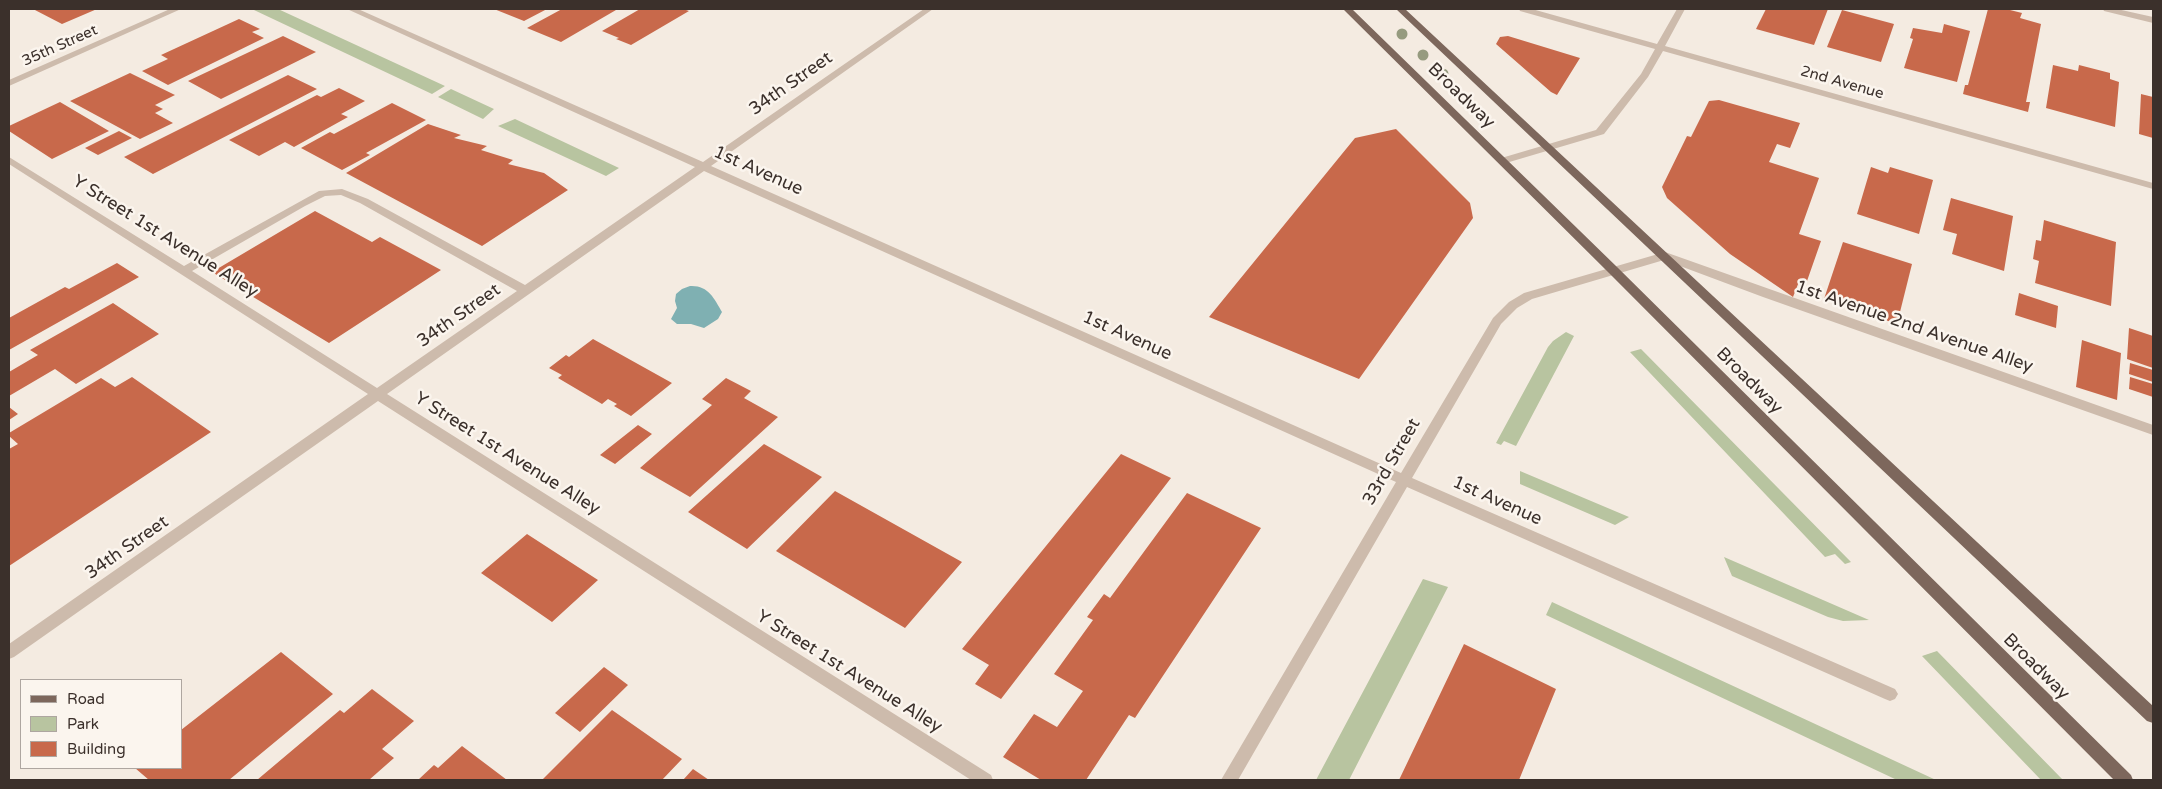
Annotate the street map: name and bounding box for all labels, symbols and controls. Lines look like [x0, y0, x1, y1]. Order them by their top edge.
street label: 35th Street [20, 21, 100, 71]
street label: 34th Street [745, 47, 837, 121]
street label: Broadway [1423, 59, 1499, 133]
street label: 2nd Avenue [1798, 63, 1886, 103]
street label: 1st Avenue [710, 142, 806, 200]
street label: Y Street 1st Avenue Alley [68, 171, 262, 303]
street label: 1st Avenue 2nd Avenue Alley [1792, 276, 2036, 378]
street label: 34th Street [413, 279, 505, 353]
street label: 1st Avenue [1079, 307, 1175, 365]
street label: Broadway [1711, 343, 1787, 419]
street label: Y Street 1st Avenue Alley [410, 388, 604, 520]
street label: 33rd Street [1358, 415, 1426, 509]
street label: 1st Avenue [1449, 472, 1545, 530]
street label: 34th Street [81, 511, 173, 585]
street label: Y Street 1st Avenue Alley [752, 606, 946, 738]
street label: Broadway [1998, 629, 2074, 705]
legend [20, 679, 182, 769]
text: Road [67, 690, 105, 708]
text: Park [67, 715, 99, 733]
text: Building [67, 740, 126, 758]

